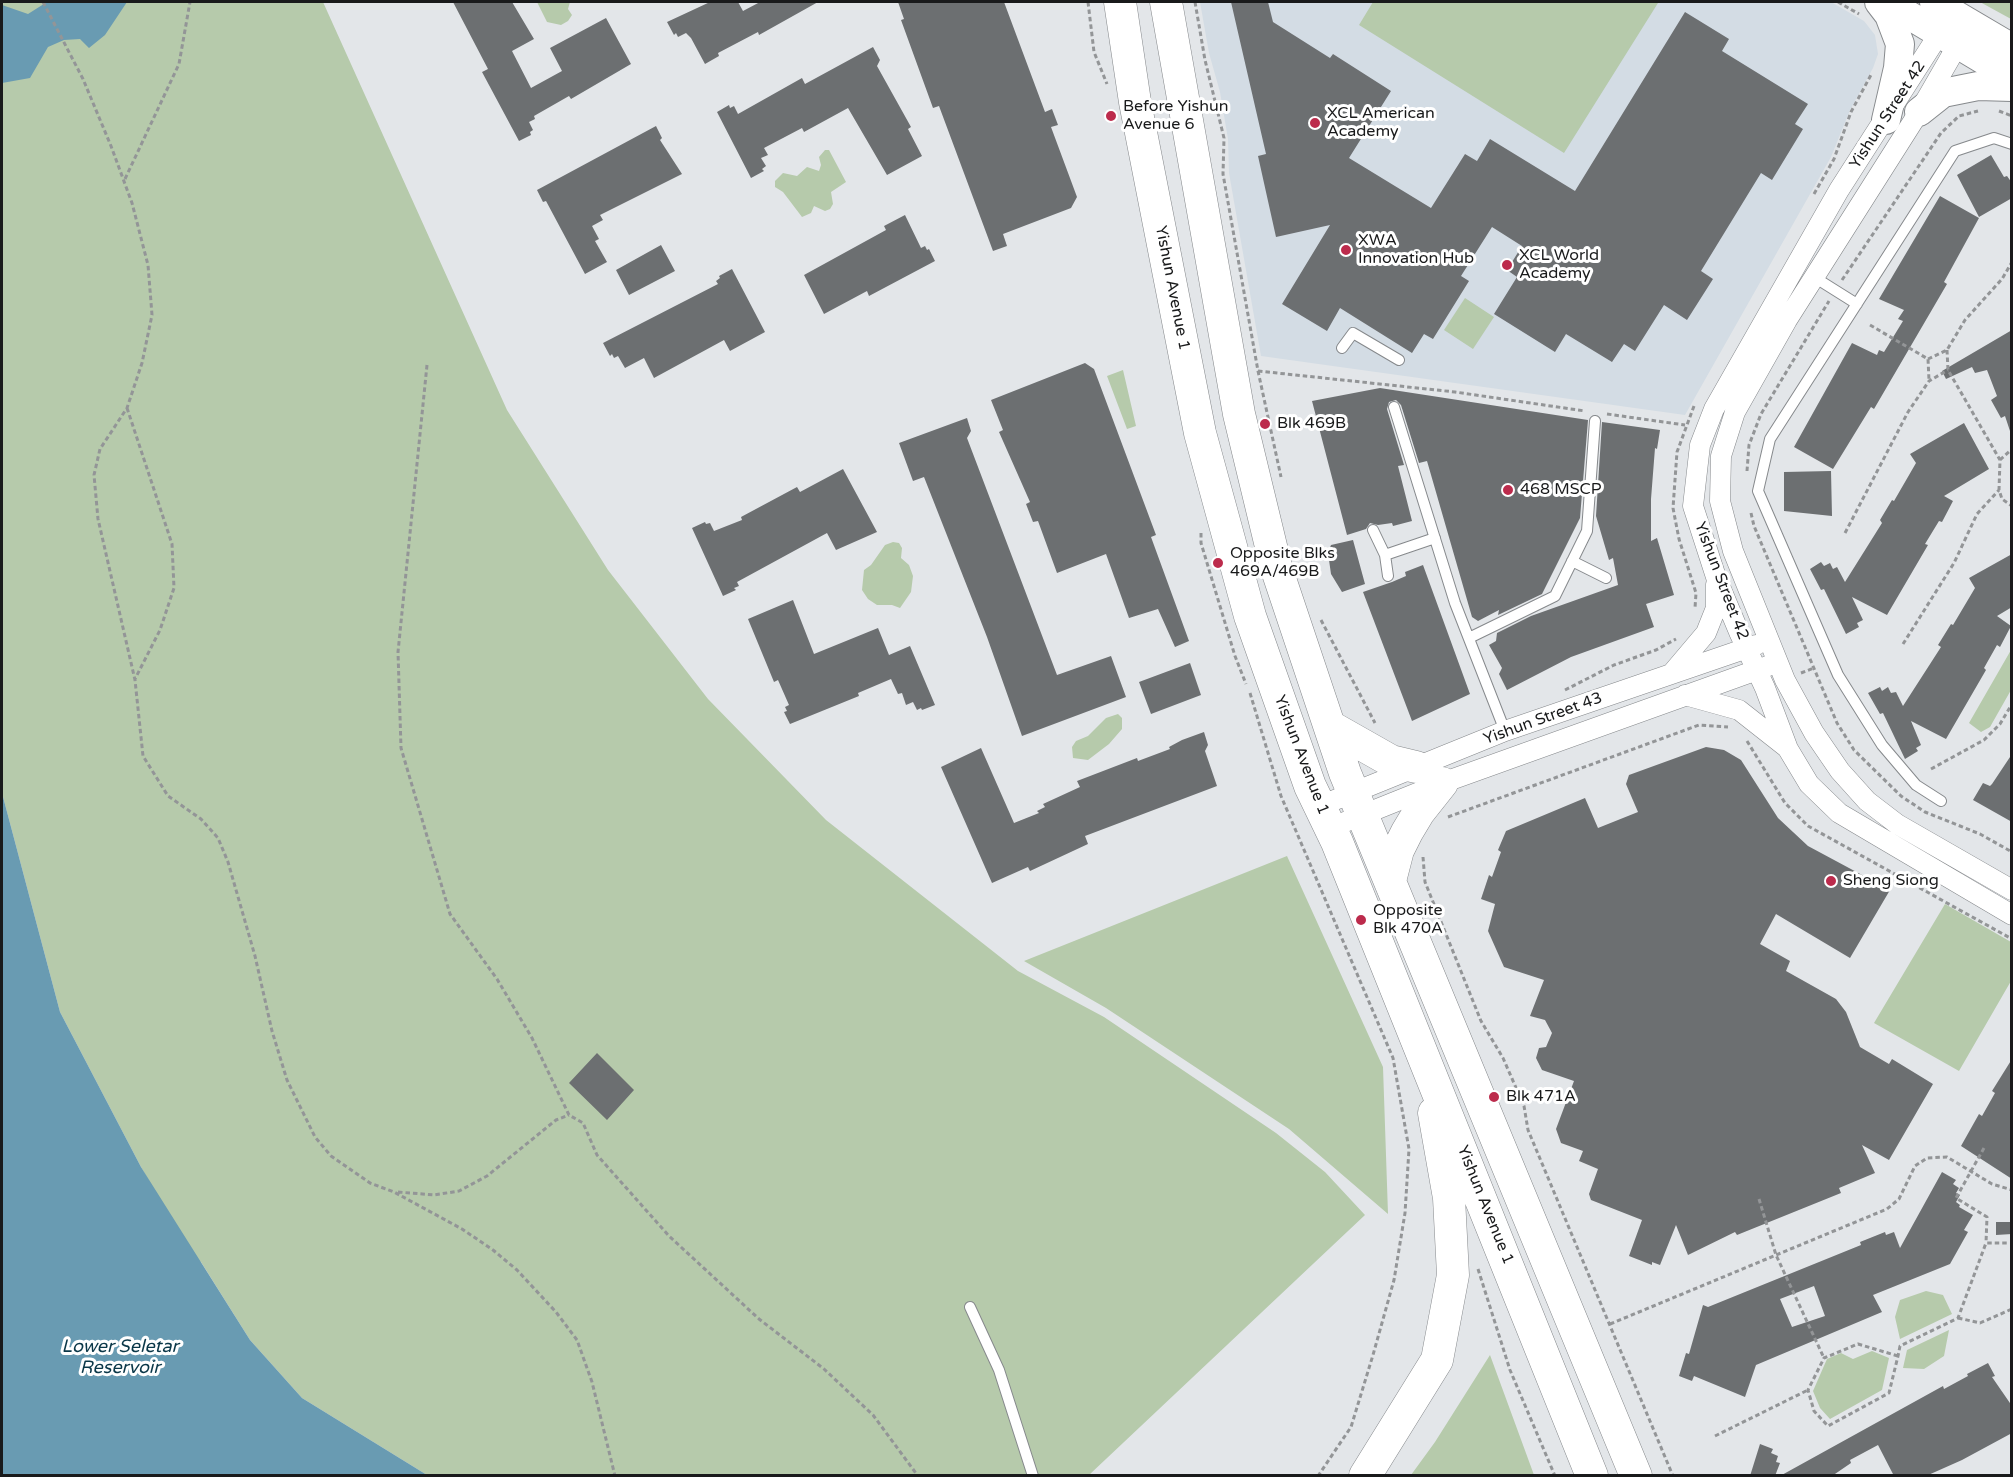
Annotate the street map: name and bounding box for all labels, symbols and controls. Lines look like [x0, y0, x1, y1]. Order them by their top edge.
street label: Yishun Street 42 [1846, 57, 1930, 173]
place label: Before Yishun Avenue 6 [1123, 97, 1228, 135]
place label: XCL American Academy [1327, 104, 1435, 142]
marker: Before Yishun Avenue 6 [1104, 109, 1118, 123]
marker: XCL American Academy [1308, 116, 1322, 130]
street label: Yishun Avenue 1 [1151, 224, 1193, 352]
place label: XWA Innovation Hub [1358, 231, 1474, 269]
marker: XWA Innovation Hub [1339, 243, 1353, 257]
place label: XCL World Academy [1519, 246, 1599, 284]
marker: XCL World Academy [1500, 258, 1514, 272]
place label: Blk 469B [1277, 414, 1346, 434]
marker: Blk 469B [1258, 417, 1272, 431]
place label: 468 MSCP [1520, 480, 1601, 500]
marker: 468 MSCP [1501, 483, 1515, 497]
street label: Yishun Street 42 [1690, 519, 1752, 643]
place label: Opposite Blks 469A/469B [1230, 544, 1335, 582]
marker: Opposite Blks 469A/469B [1211, 556, 1225, 570]
street label: Yishun Street 43 [1481, 689, 1605, 749]
street label: Yishun Avenue 1 [1269, 692, 1333, 818]
place label: Sheng Siong [1843, 871, 1939, 891]
marker: Sheng Siong [1824, 874, 1838, 888]
place label: Opposite Blk 470A [1373, 901, 1443, 939]
marker: Opposite Blk 470A [1354, 913, 1368, 927]
place label: Blk 471A [1506, 1087, 1576, 1107]
marker: Blk 471A [1487, 1090, 1501, 1104]
street label: Yishun Avenue 1 [1452, 1143, 1518, 1267]
water label: Lower Seletar Reservoir [62, 1336, 178, 1378]

